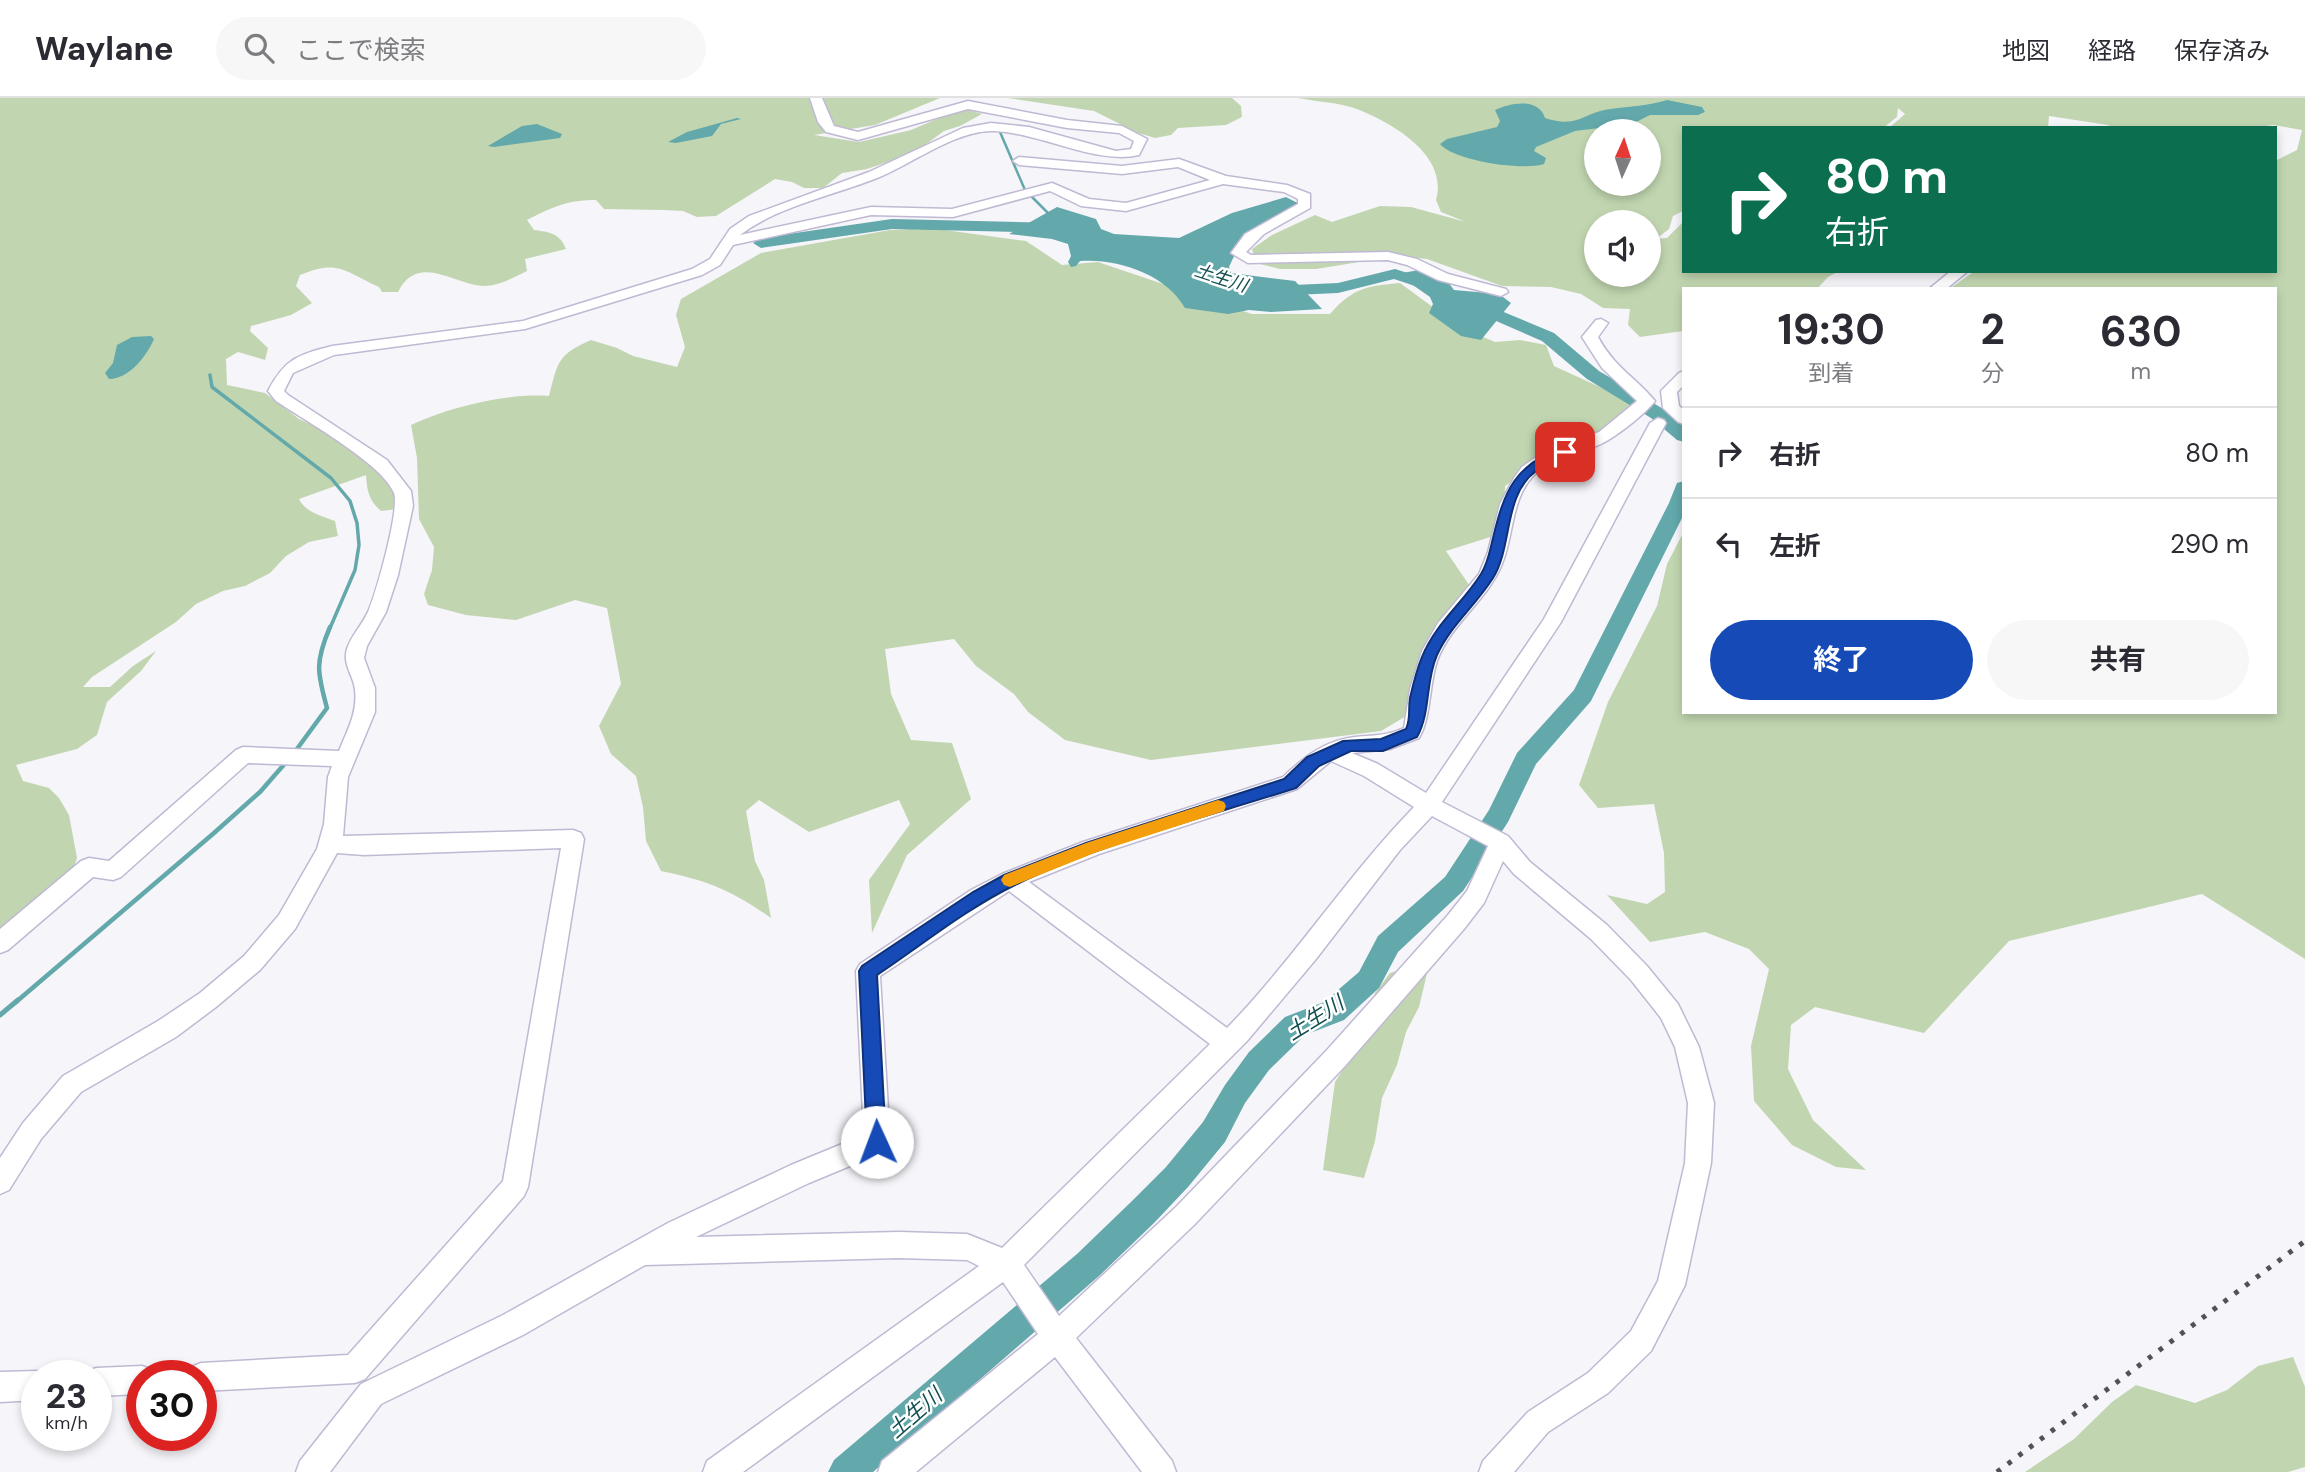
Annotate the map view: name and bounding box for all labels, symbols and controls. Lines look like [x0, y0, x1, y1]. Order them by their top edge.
search box [216, 17, 706, 80]
text: Waylane [35, 27, 174, 70]
icon: search [240, 29, 278, 67]
text: ここで検索 [296, 33, 426, 67]
text: 地図 [2002, 35, 2050, 66]
text: 経路 [2088, 35, 2136, 66]
text: 保存済み [2174, 35, 2270, 66]
north arrow [1584, 119, 1661, 196]
map controls [1584, 119, 1661, 287]
text: 80 m [1825, 144, 1948, 208]
icon: right [1710, 154, 1801, 245]
button: sound [1584, 210, 1661, 287]
text: 右折 [1825, 211, 1889, 253]
water label: 土生川 [1192, 258, 1252, 298]
text: 19:30 [1777, 302, 1885, 357]
text: 2 [1980, 302, 2005, 357]
text: 630 [2100, 304, 2182, 359]
text: m [2131, 356, 2151, 386]
text: 到着 [1808, 358, 1854, 388]
text: 分 [1981, 358, 2004, 388]
pin [1535, 422, 1595, 482]
icon: arrive [1546, 433, 1584, 471]
icon: right [1710, 434, 1748, 472]
text: 80 m [2185, 436, 2249, 470]
text: 右折 [1769, 438, 1821, 472]
icon: left [1710, 525, 1748, 563]
text: 290 m [2170, 527, 2249, 561]
text: 左折 [1769, 529, 1821, 563]
button: 終了 [1710, 620, 1973, 700]
button: 共有 [1987, 620, 2249, 700]
water label: 土生川 [1281, 988, 1351, 1047]
position arrow [840, 1105, 914, 1179]
speed limit sign: 30 [126, 1360, 217, 1451]
text: 23 [46, 1373, 87, 1419]
water label: 土生川 [882, 1380, 949, 1444]
text: km/h [45, 1411, 88, 1435]

